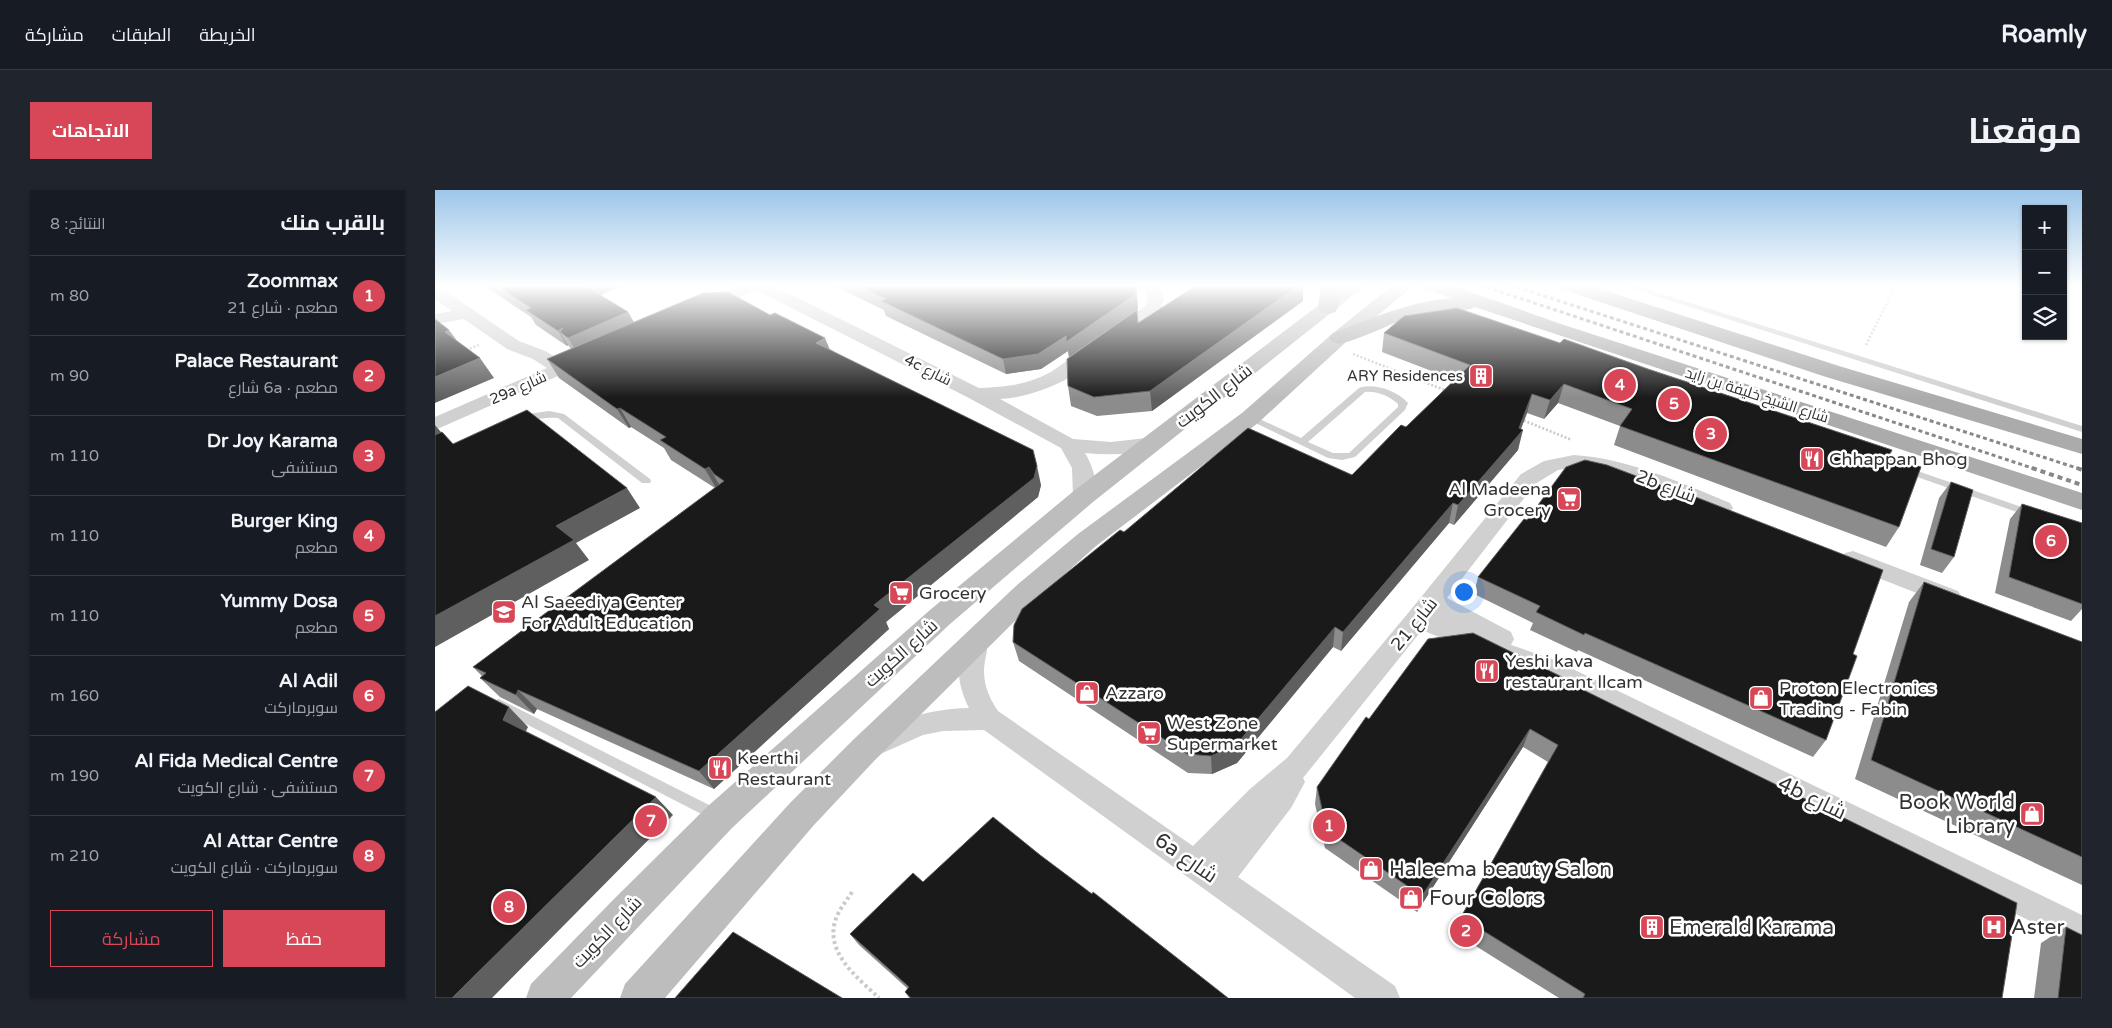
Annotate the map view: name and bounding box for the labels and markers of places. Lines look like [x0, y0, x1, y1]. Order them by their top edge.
building icon: ARY Residences [1468, 363, 1494, 389]
pin: 4 [1604, 366, 1636, 404]
place label: ARY Residences [1347, 367, 1463, 385]
pin: 5 [1658, 385, 1690, 423]
pin: 3 [1695, 415, 1727, 453]
restaurant icon: Chhappan Bhog [1799, 446, 1825, 472]
place label: Chhappan Bhog [1829, 448, 1968, 470]
place label: Al Madeena Grocery [1448, 478, 1551, 521]
supermarket icon: Al Madeena Grocery [1556, 486, 1582, 512]
pin: 6 [2035, 522, 2067, 560]
supermarket icon: Grocery [888, 580, 914, 606]
place label: Grocery [919, 582, 987, 604]
place label: Al Saeediya Center For Adult Education [521, 591, 692, 634]
school or university icon: Al Saeediya Center For Adult Education [491, 599, 517, 625]
place label: Yeshi kava restaurant llcam [1505, 650, 1643, 693]
restaurant icon: Yeshi kava restaurant llcam [1474, 658, 1500, 684]
place label: Proton Electronics Trading - Fabin [1779, 677, 1936, 720]
shop icon: Azzaro [1074, 680, 1100, 706]
place label: Azzaro [1105, 682, 1164, 704]
shop icon: Proton Electronics Trading - Fabin [1748, 685, 1774, 711]
place label: West Zone Supermarket [1167, 712, 1278, 755]
supermarket icon: West Zone Supermarket [1136, 720, 1162, 746]
place label: Keerthi Restaurant [737, 747, 831, 790]
restaurant icon: Keerthi Restaurant [707, 755, 733, 781]
place label: Book World Library [1899, 790, 2015, 839]
shop icon: Book World Library [2019, 801, 2045, 827]
pin: 7 [635, 802, 667, 840]
pin: 1 [1313, 807, 1345, 845]
shop icon: Haleema beauty Salon [1358, 856, 1384, 882]
place label: Haleema beauty Salon [1389, 857, 1612, 882]
shop icon: Four Colors [1398, 885, 1424, 911]
place label: Four Colors [1429, 886, 1543, 911]
pin: 8 [493, 888, 525, 926]
pin: 2 [1450, 912, 1482, 950]
building icon: Emerald Karama [1639, 914, 1665, 940]
hospital icon: Aster [1981, 914, 2007, 940]
place label: Emerald Karama [1669, 915, 1834, 940]
place label: Aster [2011, 915, 2064, 940]

